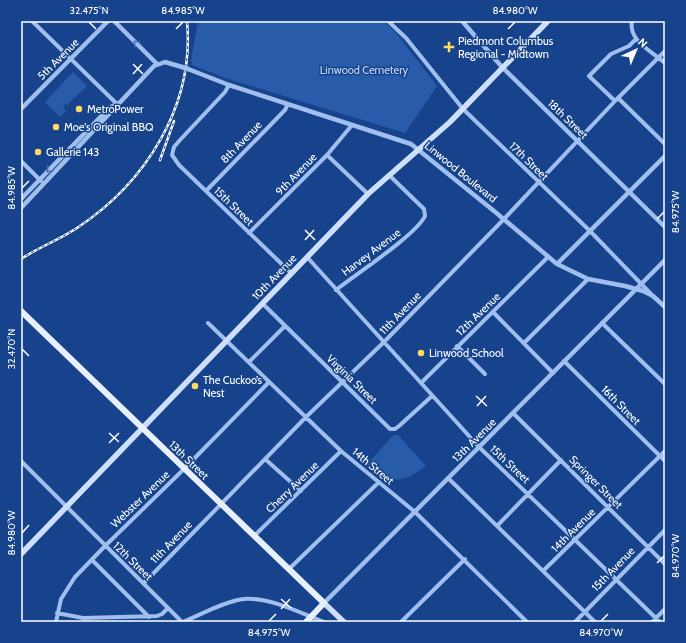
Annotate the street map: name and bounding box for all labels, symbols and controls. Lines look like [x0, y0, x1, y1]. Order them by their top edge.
text: 32.475°N [70, 4, 108, 17]
text: 84.985°W [161, 4, 205, 17]
text: 84.980°W [493, 4, 538, 17]
north arrow [616, 30, 656, 70]
place label: Piedmont Columbus Regional - Midtown [458, 34, 554, 61]
street label: 5th Avenue [34, 35, 82, 83]
text: N [635, 35, 651, 51]
one-way arrow [133, 40, 140, 48]
marker: Piedmont Columbus Regional - Midtown [443, 41, 455, 53]
park label: Linwood Cemetery [320, 63, 409, 77]
street label: 18th Street [545, 96, 591, 142]
place label: MetroPower [87, 102, 144, 116]
marker: MetroPower [74, 104, 84, 114]
street label: 8th Avenue [217, 118, 265, 166]
place label: Moe's Original BBQ [64, 120, 154, 134]
marker: Moe's Original BBQ [51, 122, 61, 132]
street label: Linwood Boulevard [422, 139, 500, 205]
street label: 17th Street [506, 139, 552, 183]
place label: Gallerie 143 [46, 145, 99, 159]
marker: Gallerie 143 [33, 147, 43, 157]
street label: 9th Avenue [272, 150, 320, 198]
one-way arrow [46, 165, 54, 173]
text: 84.985°W [5, 166, 18, 210]
street label: 15th Street [211, 184, 257, 229]
text: 84.975°W [669, 190, 682, 233]
street label: Harvey Avenue [339, 225, 404, 279]
street label: 10th Avenue [249, 251, 300, 303]
street label: 11th Avenue [376, 288, 424, 337]
street label: 12th Avenue [453, 289, 503, 339]
text: 32.470°N [5, 329, 18, 369]
place label: Linwood School [429, 346, 504, 360]
marker: Linwood School [416, 348, 426, 358]
street label: Virginia Street [324, 351, 381, 407]
place label: The Cuckoo’s Nest [203, 373, 262, 400]
marker: The Cuckoo’s Nest [190, 381, 200, 391]
street label: 16th Street [598, 382, 644, 428]
street label: 13th Avenue [449, 415, 499, 465]
street label: 13th Street [166, 438, 212, 483]
street label: 15th Street [487, 442, 533, 486]
street label: 14th Street [349, 444, 397, 488]
street label: Springer Street [566, 452, 626, 512]
street label: Cherry Avenue [263, 458, 322, 516]
street label: Webster Avenue [108, 467, 173, 531]
street label: 14th Avenue [548, 505, 598, 555]
text: 84.980°W [5, 510, 18, 555]
street label: 11th Avenue [147, 517, 195, 566]
text: 84.970°W [669, 534, 682, 578]
street label: 12th Street [110, 539, 156, 584]
street label: 15th Avenue [588, 544, 638, 594]
text: 84.975°W [248, 626, 291, 639]
text: 84.970°W [579, 626, 623, 639]

